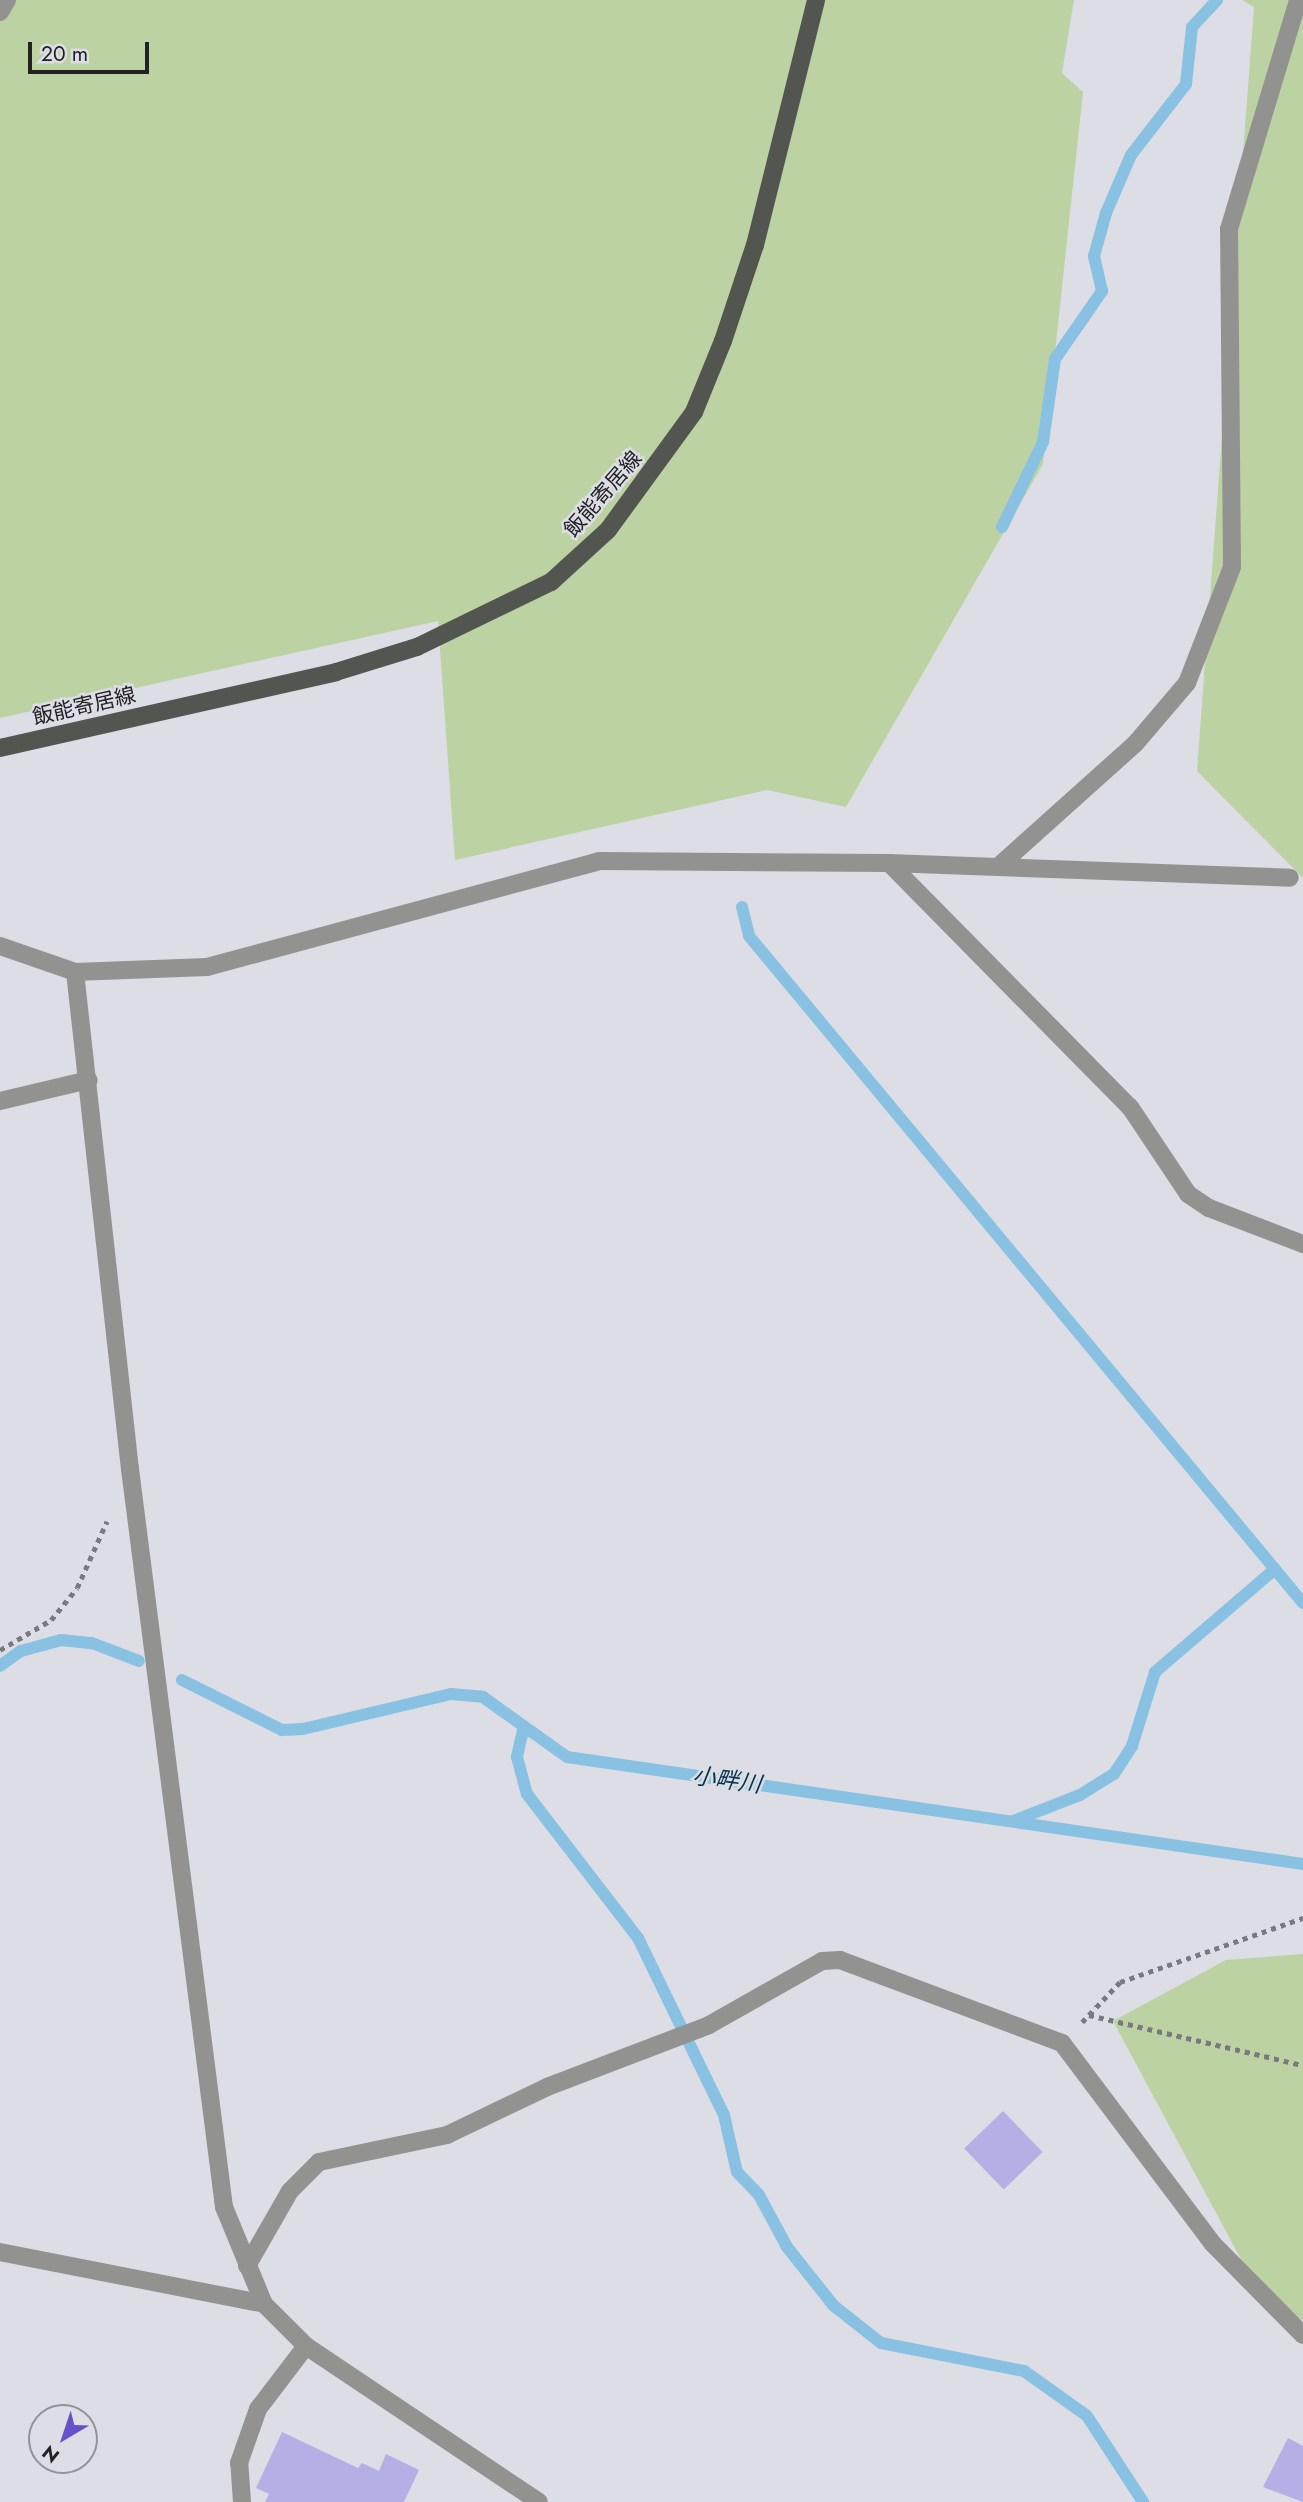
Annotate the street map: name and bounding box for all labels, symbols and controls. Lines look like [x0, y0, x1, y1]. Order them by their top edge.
scale bar [32, 28, 152, 72]
text: 20 m [41, 39, 88, 69]
street label: 飯能寄居線 [559, 446, 647, 542]
street label: 飯能寄居線 [30, 682, 138, 730]
water label: 小畔川 [691, 1762, 763, 1798]
north arrow [28, 2404, 98, 2474]
text: N [36, 2439, 65, 2469]

